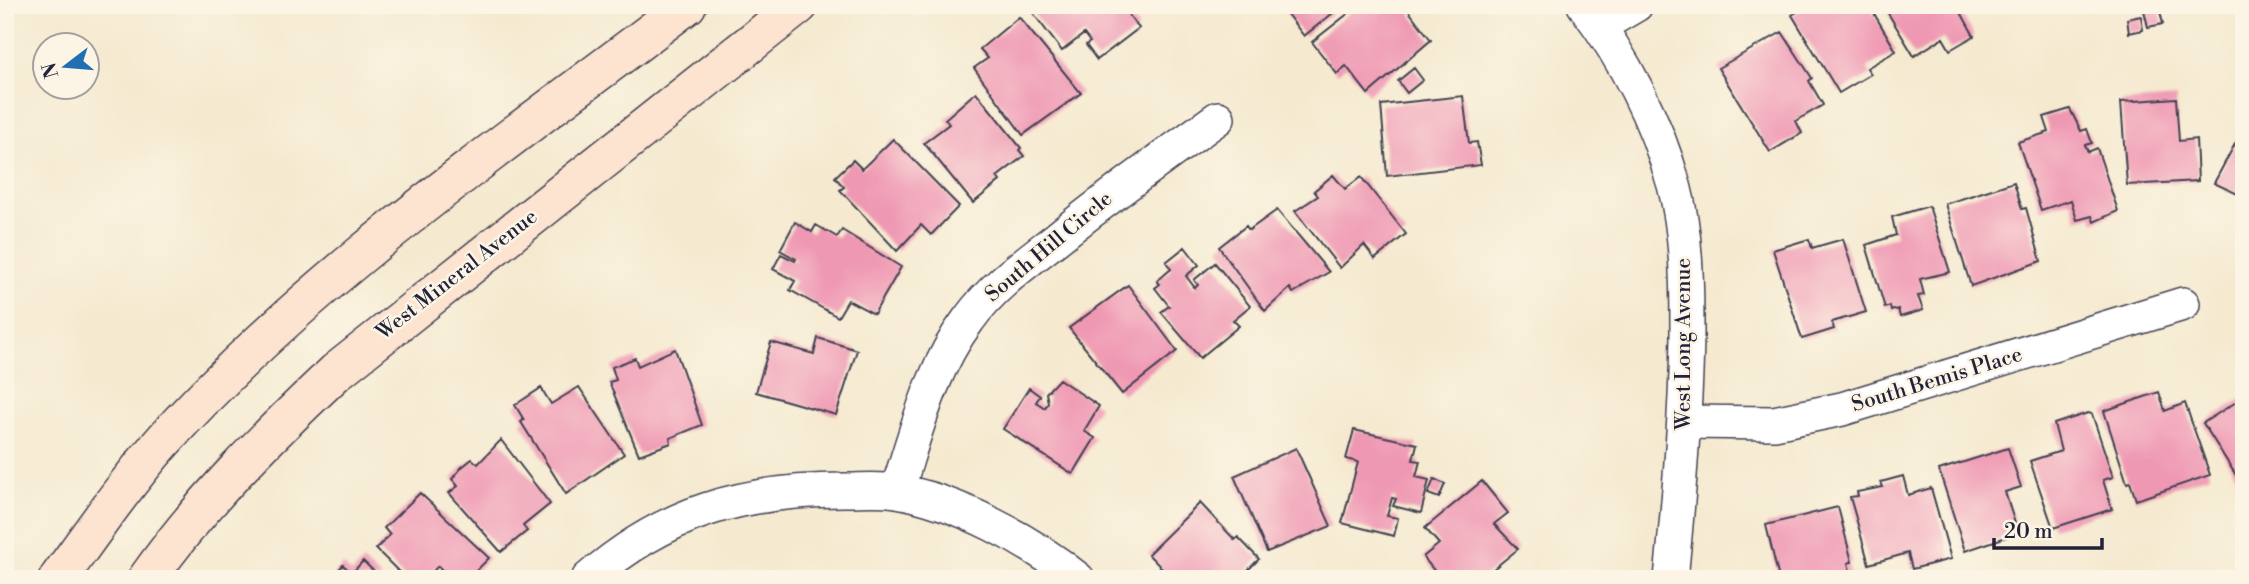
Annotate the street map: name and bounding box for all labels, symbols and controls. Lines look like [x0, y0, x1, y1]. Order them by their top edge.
north arrow [32, 32, 102, 102]
text: N [37, 60, 64, 81]
street label: South Hill Circle [980, 186, 1118, 308]
street label: West Mineral Avenue [370, 204, 543, 347]
street label: West Long Avenue [1671, 258, 1697, 431]
street label: South Bemis Place [1849, 342, 2025, 418]
scale bar [1994, 507, 2102, 551]
text: 20 m [2004, 519, 2053, 545]

